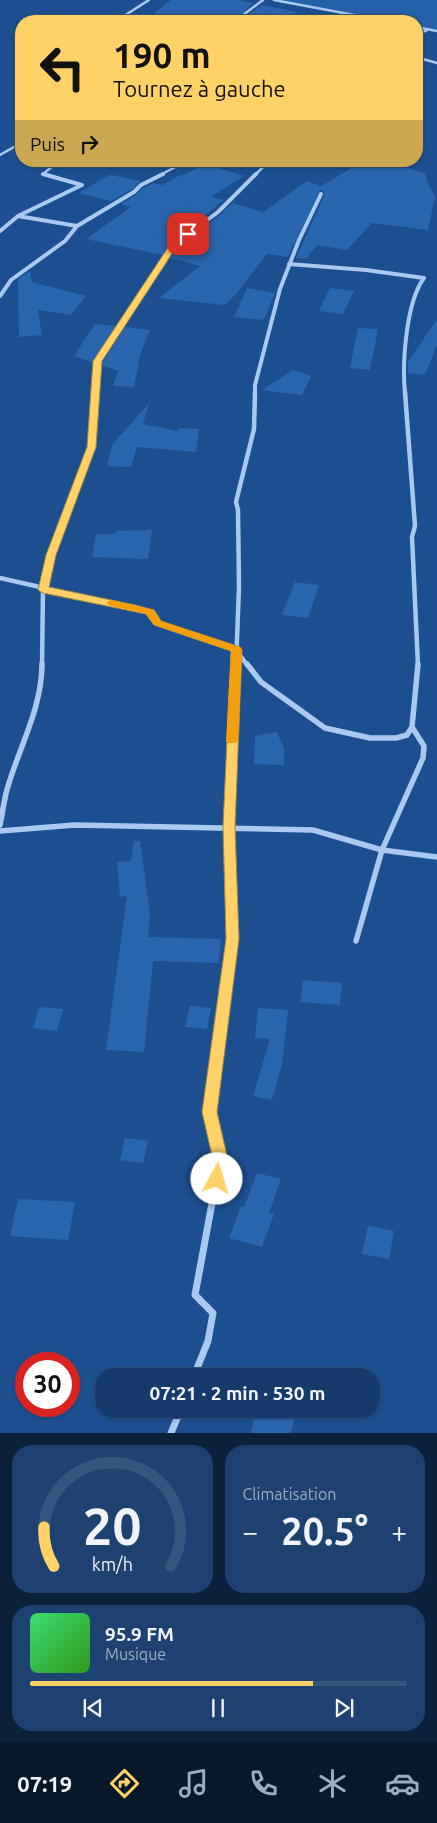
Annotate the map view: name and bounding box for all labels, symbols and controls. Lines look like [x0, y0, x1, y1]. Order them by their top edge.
icon: left [30, 35, 95, 100]
text: 190 m [113, 35, 211, 75]
text: Tournez à gauche [113, 76, 286, 101]
icon: right [75, 130, 103, 158]
text: Puis [30, 133, 65, 155]
pin [167, 213, 209, 255]
icon: arrive [174, 220, 202, 248]
position arrow [190, 1152, 242, 1204]
speed limit sign: 30 [15, 1352, 80, 1417]
text: 07:21 · 2 min · 530 m [150, 1382, 325, 1404]
text: Climatisation [243, 1485, 336, 1503]
text: 20 [83, 1497, 142, 1555]
text: 20.5° [281, 1510, 368, 1552]
text: − [243, 1516, 258, 1547]
text: + [391, 1516, 407, 1547]
text: km/h [92, 1554, 133, 1574]
text: 95.9 FM [105, 1623, 174, 1645]
text: Musique [105, 1645, 166, 1663]
icon: previous [79, 1694, 107, 1722]
icon: pause [204, 1694, 232, 1722]
icon: next [330, 1694, 358, 1722]
icon: directions [107, 1766, 142, 1801]
icon: music [176, 1766, 211, 1801]
icon: phone [246, 1766, 281, 1801]
icon: climate [315, 1766, 350, 1801]
icon: car [385, 1766, 420, 1801]
text: 07:19 [17, 1771, 72, 1796]

